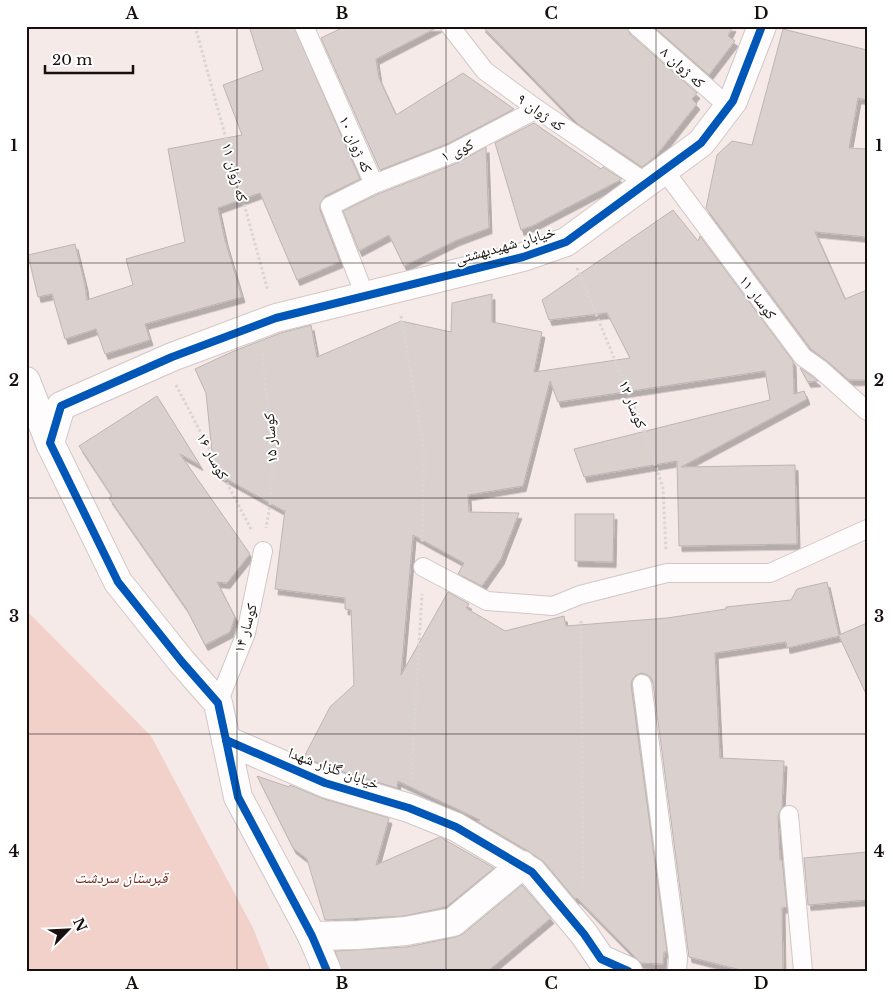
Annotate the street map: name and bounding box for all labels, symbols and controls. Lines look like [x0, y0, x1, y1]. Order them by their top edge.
text: A [125, 3, 140, 23]
text: B [336, 3, 349, 23]
text: C [544, 3, 558, 23]
text: D [754, 3, 768, 23]
scale bar [45, 42, 132, 74]
street label: که ژوان ۸ [656, 42, 709, 93]
text: 20 m [52, 50, 92, 69]
street label: که ژوان ۹ [513, 89, 568, 136]
street label: که ژوان ۱۰ [334, 113, 377, 176]
street label: کوی ۱ [438, 134, 477, 167]
text: 1 [11, 135, 18, 155]
text: 1 [876, 135, 883, 155]
street label: که ژوان ۱۱ [217, 140, 252, 204]
street label: خیابان شهیدبهشتی [453, 222, 558, 269]
street label: کوسار ۱۱ [735, 271, 781, 323]
text: 2 [9, 370, 19, 390]
text: 2 [874, 370, 884, 390]
street label: کوسار ۱۲ [615, 377, 651, 431]
street label: کوسار ۱۵ [259, 412, 281, 464]
street label: کوسار ۱۶ [193, 429, 233, 483]
street label: کوسار ۱۴ [229, 601, 261, 655]
text: 3 [9, 606, 19, 626]
text: 3 [874, 606, 884, 626]
street label: خیابان گلزار شهدا [285, 743, 383, 794]
text: 4 [9, 841, 19, 861]
text: 4 [874, 841, 884, 861]
park label: قبرستان سردشت [75, 868, 170, 887]
north arrow [42, 904, 92, 954]
text: N [69, 915, 91, 934]
text: A [125, 973, 140, 993]
text: B [336, 973, 349, 993]
text: C [544, 973, 558, 993]
text: D [754, 973, 768, 993]

